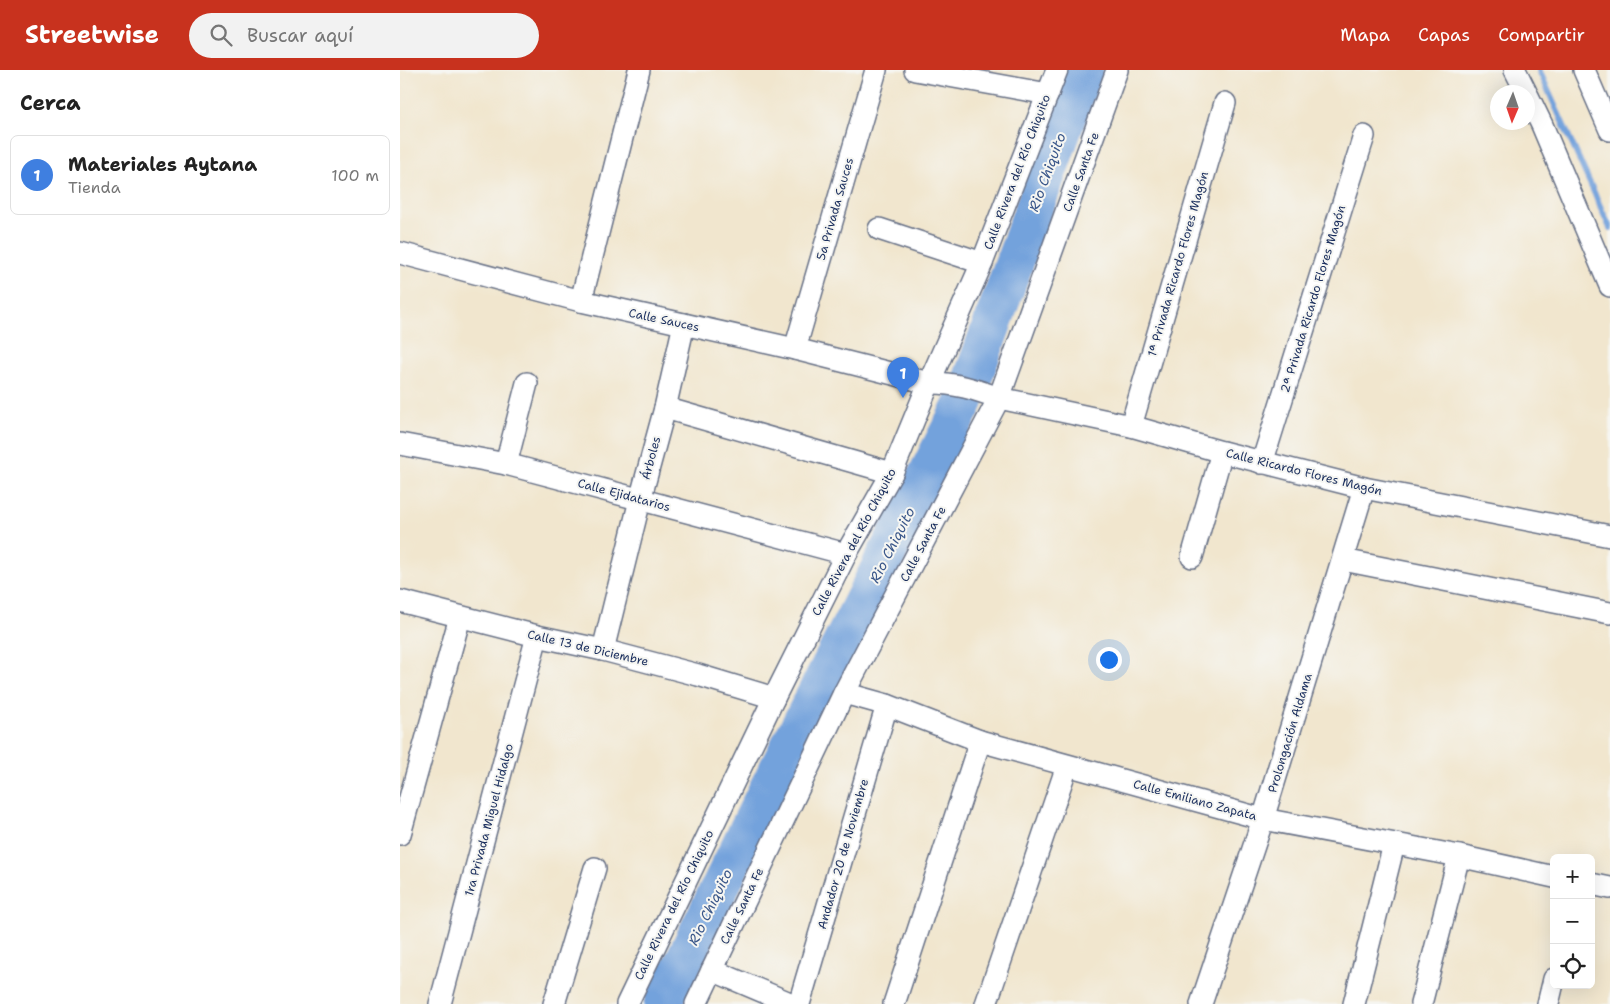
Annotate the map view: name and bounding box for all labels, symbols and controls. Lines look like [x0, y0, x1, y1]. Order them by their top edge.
search box [189, 13, 539, 58]
text: Streetwise [25, 19, 159, 51]
icon: search [207, 21, 235, 49]
text: Buscar aquí [247, 23, 353, 48]
text: Mapa [1340, 23, 1390, 47]
text: Capas [1418, 23, 1470, 47]
text: Compartir [1498, 23, 1585, 47]
north arrow [1490, 85, 1535, 130]
text: Cerca [20, 89, 81, 117]
street label: Calle Rivera del Río Chiquito [980, 92, 1054, 252]
water label: Rio Chiquito [1024, 130, 1070, 214]
street label: Calle Santa Fe [1059, 130, 1103, 214]
text: Materiales Aytana [68, 152, 257, 177]
street label: 5a Privada Sauces [813, 156, 857, 262]
text: 1 [33, 165, 41, 186]
text: 100 m [331, 165, 379, 186]
street label: 1ª Privada Ricardo Flores Magón [1144, 170, 1212, 358]
text: Tienda [68, 177, 121, 198]
street label: 2ª Privada Ricardo Flores Magón [1277, 203, 1349, 395]
street label: Calle Sauces [627, 305, 701, 335]
pin: 1 [887, 357, 919, 398]
street label: Árboles [638, 435, 664, 481]
street label: Calle Ricardo Flores Magón [1224, 445, 1384, 499]
street label: Calle Rivera del Río Chiquito [808, 465, 900, 619]
street label: Calle Ejidatarios [576, 475, 672, 515]
street label: Calle Santa Fe [896, 503, 950, 585]
water label: Rio Chiquito [865, 504, 919, 586]
street label: Calle 13 de Diciembre [526, 626, 650, 670]
your location [1096, 647, 1122, 673]
street label: Prolongación Aldama [1264, 671, 1316, 795]
street label: 1ra Privada Miguel Hidalgo [461, 742, 517, 898]
street label: Calle Emiliano Zapata [1132, 776, 1259, 824]
street label: Andador 20 de Noviembre [814, 777, 872, 931]
street label: Calle Rivera del Río Chiquito [631, 827, 717, 983]
map controls [1550, 854, 1595, 989]
button: + [1550, 854, 1595, 899]
street label: Calle Santa Fe [717, 865, 768, 947]
water label: Rio Chiquito [684, 866, 736, 948]
button: − [1550, 899, 1595, 944]
button: locate [1550, 944, 1595, 989]

